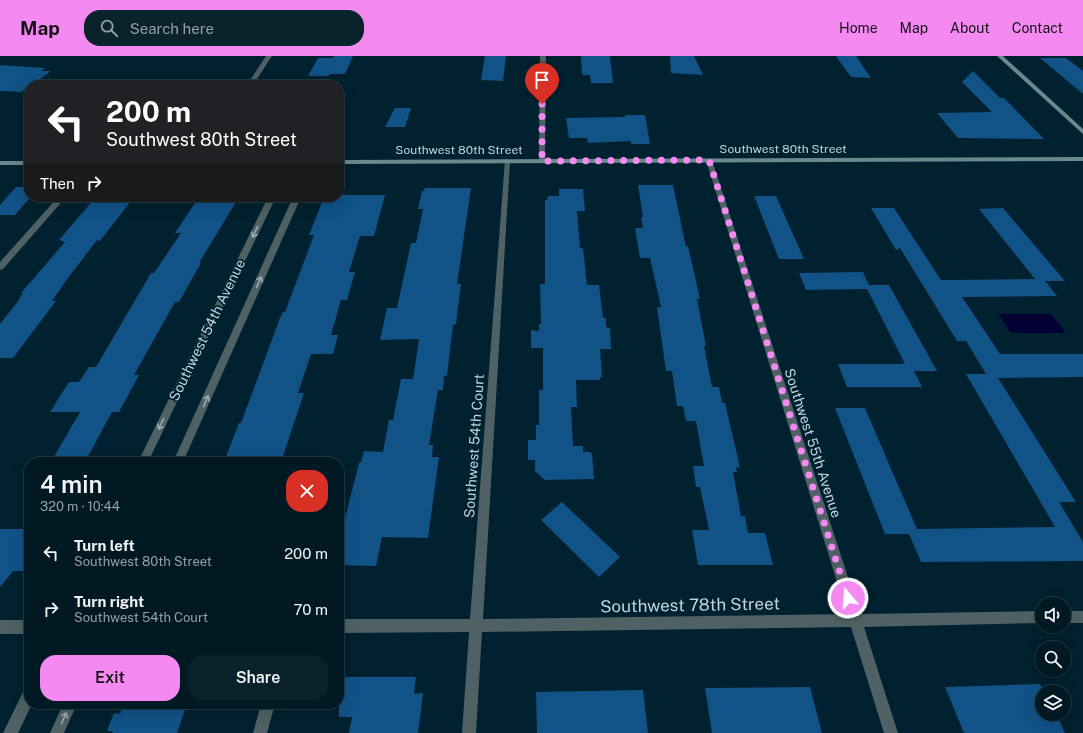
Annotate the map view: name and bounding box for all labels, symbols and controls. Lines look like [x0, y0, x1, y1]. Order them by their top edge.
search box [84, 10, 364, 46]
text: Map [20, 17, 60, 39]
icon: search [98, 17, 120, 39]
text: Search here [130, 20, 214, 37]
text: Home [839, 20, 878, 36]
text: Map [900, 20, 928, 36]
text: About [950, 20, 990, 36]
text: Contact [1012, 20, 1063, 36]
pin [525, 63, 559, 104]
icon: arrive [531, 69, 553, 91]
text: 200 m [106, 95, 191, 128]
icon: left [40, 96, 92, 148]
text: Southwest 80th Street [106, 129, 297, 150]
street label: Southwest 80th Street [719, 142, 847, 156]
street label: Southwest 80th Street [395, 143, 523, 157]
icon: right [83, 172, 105, 194]
text: Then [40, 175, 75, 192]
one-way arrow [251, 226, 258, 238]
street label: Southwest 54th Avenue [166, 256, 248, 404]
one-way arrow [255, 277, 263, 289]
street label: Southwest 55th Avenue [781, 366, 845, 520]
street label: Southwest 54th Court [461, 373, 487, 519]
one-way arrow [202, 395, 210, 407]
one-way arrow [157, 418, 164, 430]
text: 4 min [40, 470, 103, 498]
button: close [286, 470, 328, 512]
text: 320 m · 10:44 [40, 499, 120, 514]
text: Turn left [74, 537, 135, 554]
icon: left [40, 542, 62, 564]
text: 200 m [284, 545, 328, 562]
text: Southwest 80th Street [74, 554, 212, 569]
position arrow [827, 577, 869, 619]
text: Turn right [74, 593, 144, 610]
street label: Southwest 78th Street [600, 593, 780, 617]
map controls [1035, 597, 1071, 721]
button: sound [1035, 597, 1071, 633]
icon: right [40, 598, 62, 620]
text: 70 m [293, 601, 328, 618]
text: Southwest 54th Court [74, 610, 208, 625]
button: search [1035, 641, 1071, 677]
button: Exit [40, 655, 180, 701]
button: Share [188, 655, 328, 701]
button: layers [1035, 685, 1071, 721]
one-way arrow [61, 713, 68, 725]

